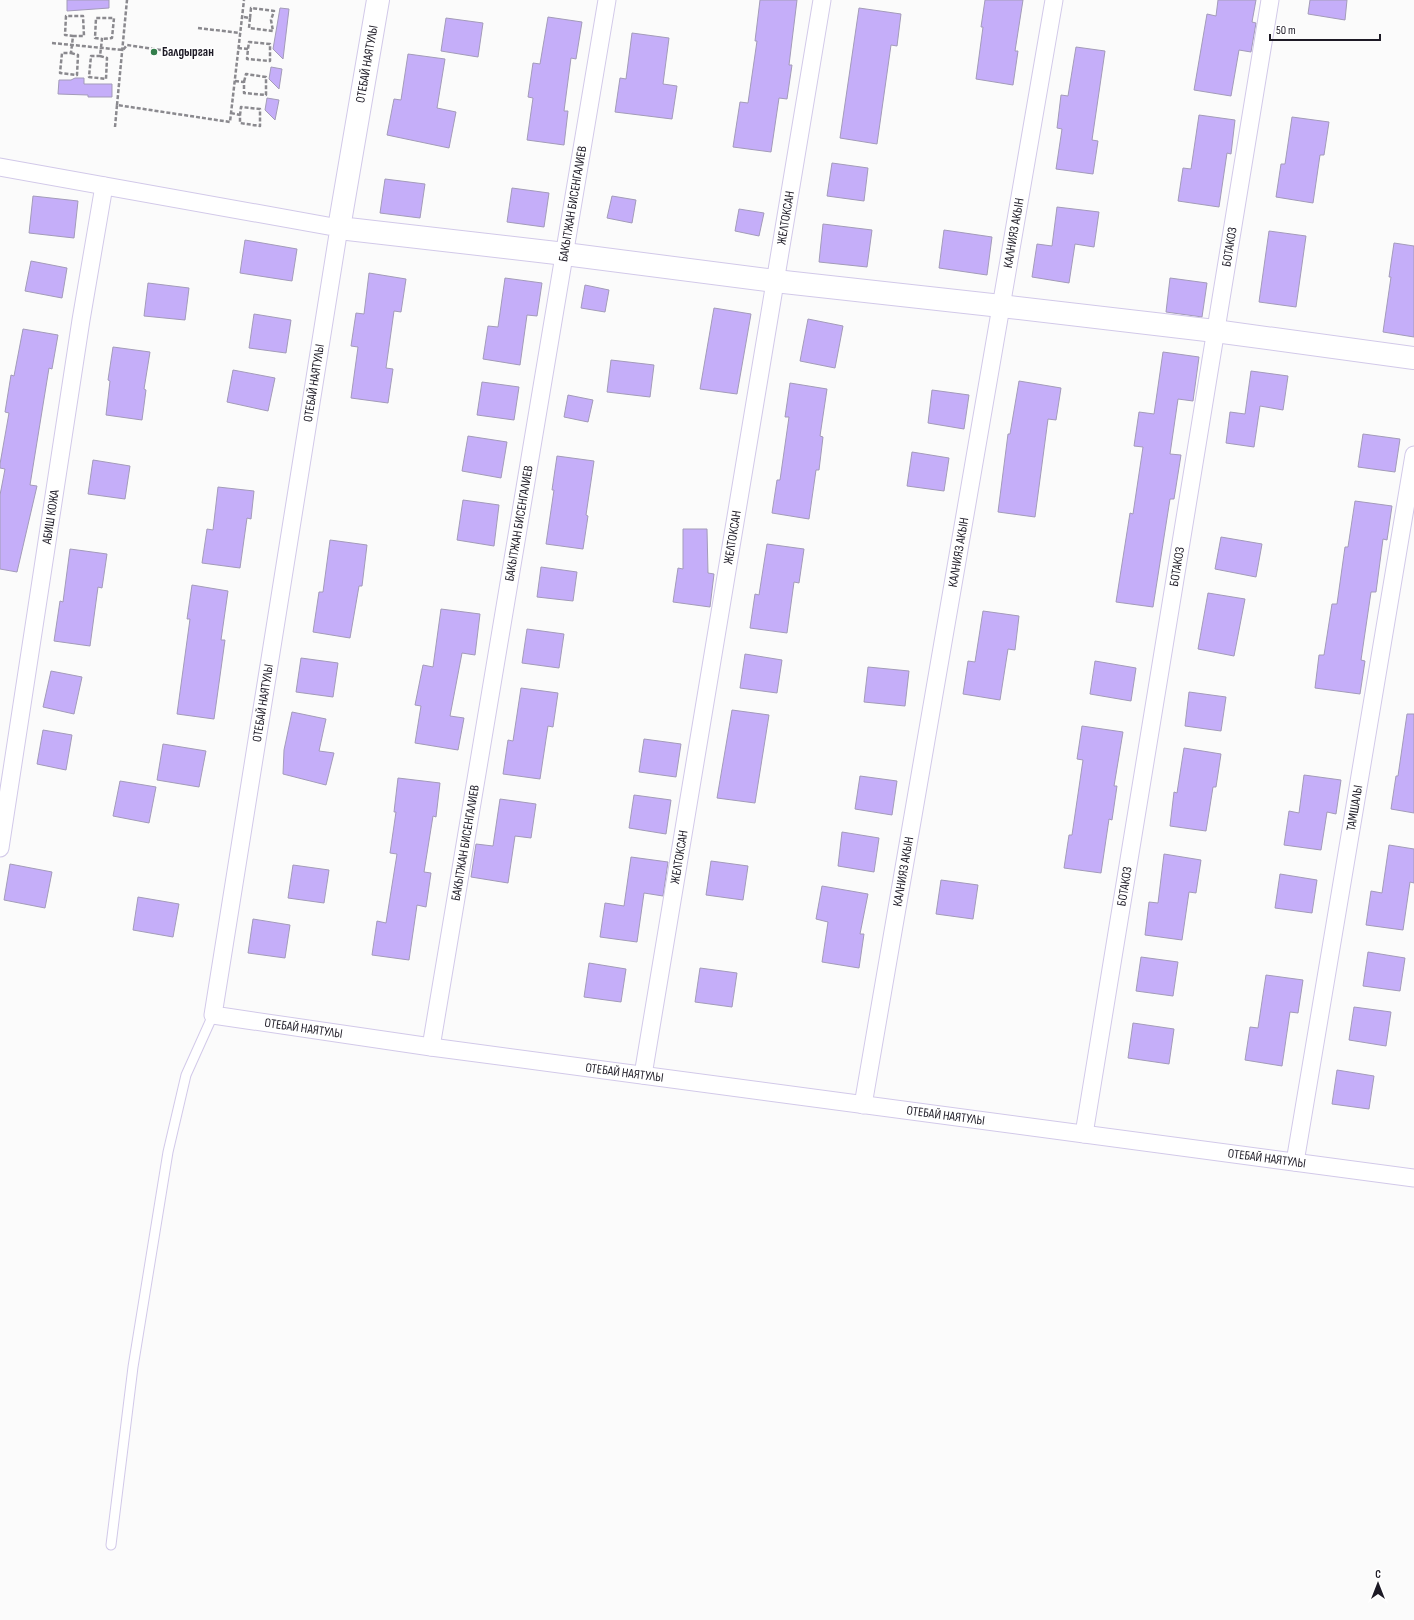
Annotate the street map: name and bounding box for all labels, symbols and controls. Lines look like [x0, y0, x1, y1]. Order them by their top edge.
scale bar [1270, 16, 1380, 42]
text: 50 m [1276, 23, 1296, 38]
street label: ОТЕБАЙ НАЯТУЛЫ [352, 24, 382, 104]
place label: Балдырган [162, 44, 214, 60]
marker: Балдырган [149, 47, 159, 57]
street label: БАКЫТЖАН БИСЕНГАЛИЕВ [555, 145, 590, 263]
street label: ЖЕЛТОКСАН [773, 190, 798, 246]
street label: КАЛНИЯЗ АКЫН [1000, 197, 1028, 269]
street label: БОТАКОЗ [1218, 226, 1241, 268]
street label: ОТЕБАЙ НАЯТУЛЫ [300, 343, 328, 423]
street label: БАКЫТЖАН БИСЕНГАЛИЕВ [501, 464, 537, 582]
street label: АБИШ КОЖА [39, 488, 63, 546]
street label: ЖЕЛТОКСАН [720, 509, 745, 566]
street label: КАЛНИЯЗ АКЫН [945, 516, 972, 588]
street label: БОТАКОЗ [1166, 545, 1188, 588]
street label: ОТЕБАЙ НАЯТУЛЫ [249, 663, 277, 743]
street label: БАКЫТЖАН БИСЕНГАЛИЕВ [448, 784, 483, 902]
street label: ТАМШАЛЫ [1343, 784, 1366, 832]
street label: ЖЕЛТОКСАН [667, 829, 692, 885]
street label: КАЛНИЯЗ АКЫН [889, 835, 917, 908]
street label: БОТАКОЗ [1113, 865, 1136, 907]
street label: ОТЕБАЙ НАЯТУЛЫ [263, 1015, 344, 1042]
street label: ОТЕБАЙ НАЯТУЛЫ [584, 1060, 665, 1086]
street label: ОТЕБАЙ НАЯТУЛЫ [906, 1102, 986, 1129]
street label: ОТЕБАЙ НАЯТУЛЫ [1227, 1145, 1307, 1172]
north arrow [1358, 1564, 1398, 1604]
text: С [1375, 1568, 1381, 1581]

